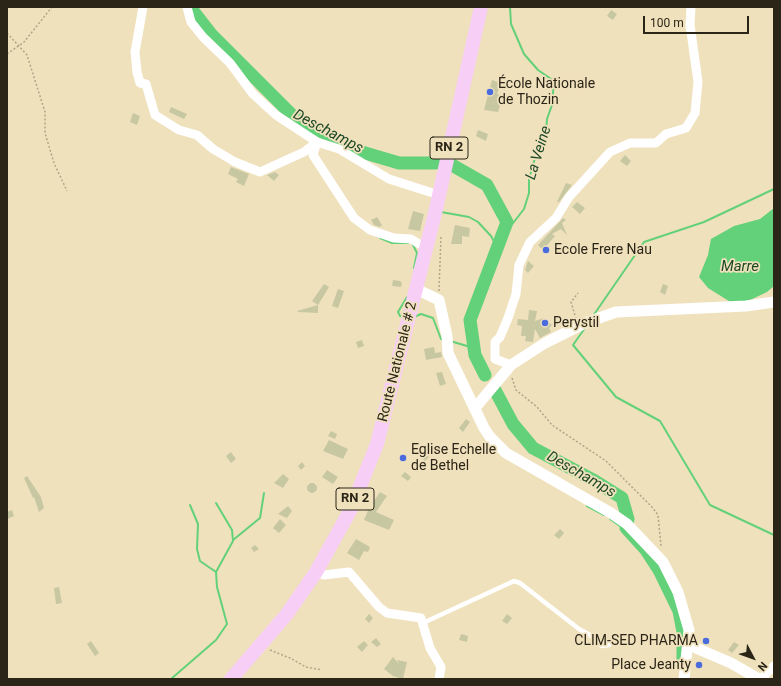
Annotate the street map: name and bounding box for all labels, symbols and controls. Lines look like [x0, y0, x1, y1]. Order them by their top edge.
scale bar [645, 8, 751, 34]
text: 100 m [650, 16, 684, 30]
place label: École Nationale de Thozin [498, 76, 595, 108]
marker: École Nationale de Thozin [485, 87, 495, 97]
water label: Deschamps [290, 106, 366, 158]
water label: La Veine [522, 124, 556, 182]
road number: RN 2 [430, 137, 468, 159]
place label: Ecole Frere Nau [554, 242, 652, 258]
marker: Ecole Frere Nau [541, 245, 551, 255]
water label: Marre [721, 258, 759, 276]
street label: Route Nationale # 2 [375, 300, 421, 424]
place label: Perystil [553, 315, 599, 331]
marker: Perystil [540, 318, 550, 328]
place label: Eglise Echelle de Bethel [411, 442, 496, 474]
water label: Deschamps [543, 448, 619, 502]
marker: Eglise Echelle de Bethel [398, 453, 408, 463]
road number: RN 2 [336, 488, 374, 510]
place label: CLIM-SED PHARMA [574, 633, 698, 649]
marker: CLIM-SED PHARMA [701, 636, 711, 646]
north arrow [733, 638, 773, 678]
place label: Place Jeanty [611, 657, 691, 673]
text: N [755, 659, 770, 673]
marker: Place Jeanty [694, 660, 704, 670]

